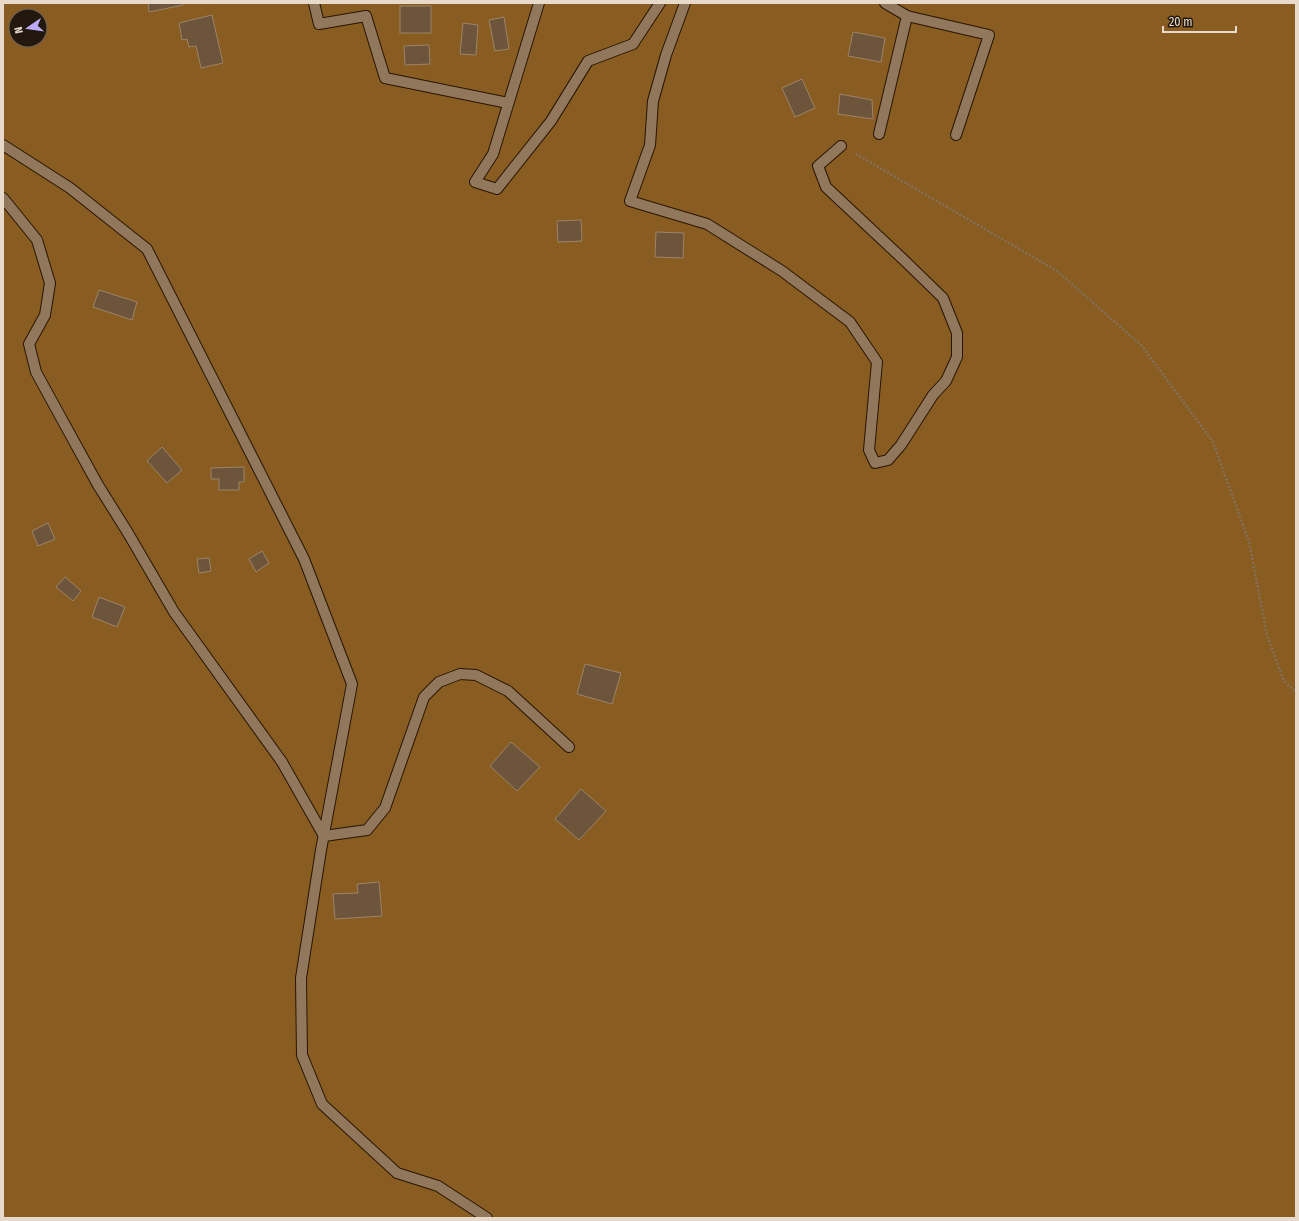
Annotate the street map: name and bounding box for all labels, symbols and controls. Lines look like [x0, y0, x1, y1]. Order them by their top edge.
north arrow [8, 8, 48, 48]
scale bar [1163, 8, 1236, 34]
text: 20 m [1169, 15, 1193, 29]
text: N [12, 25, 26, 35]

